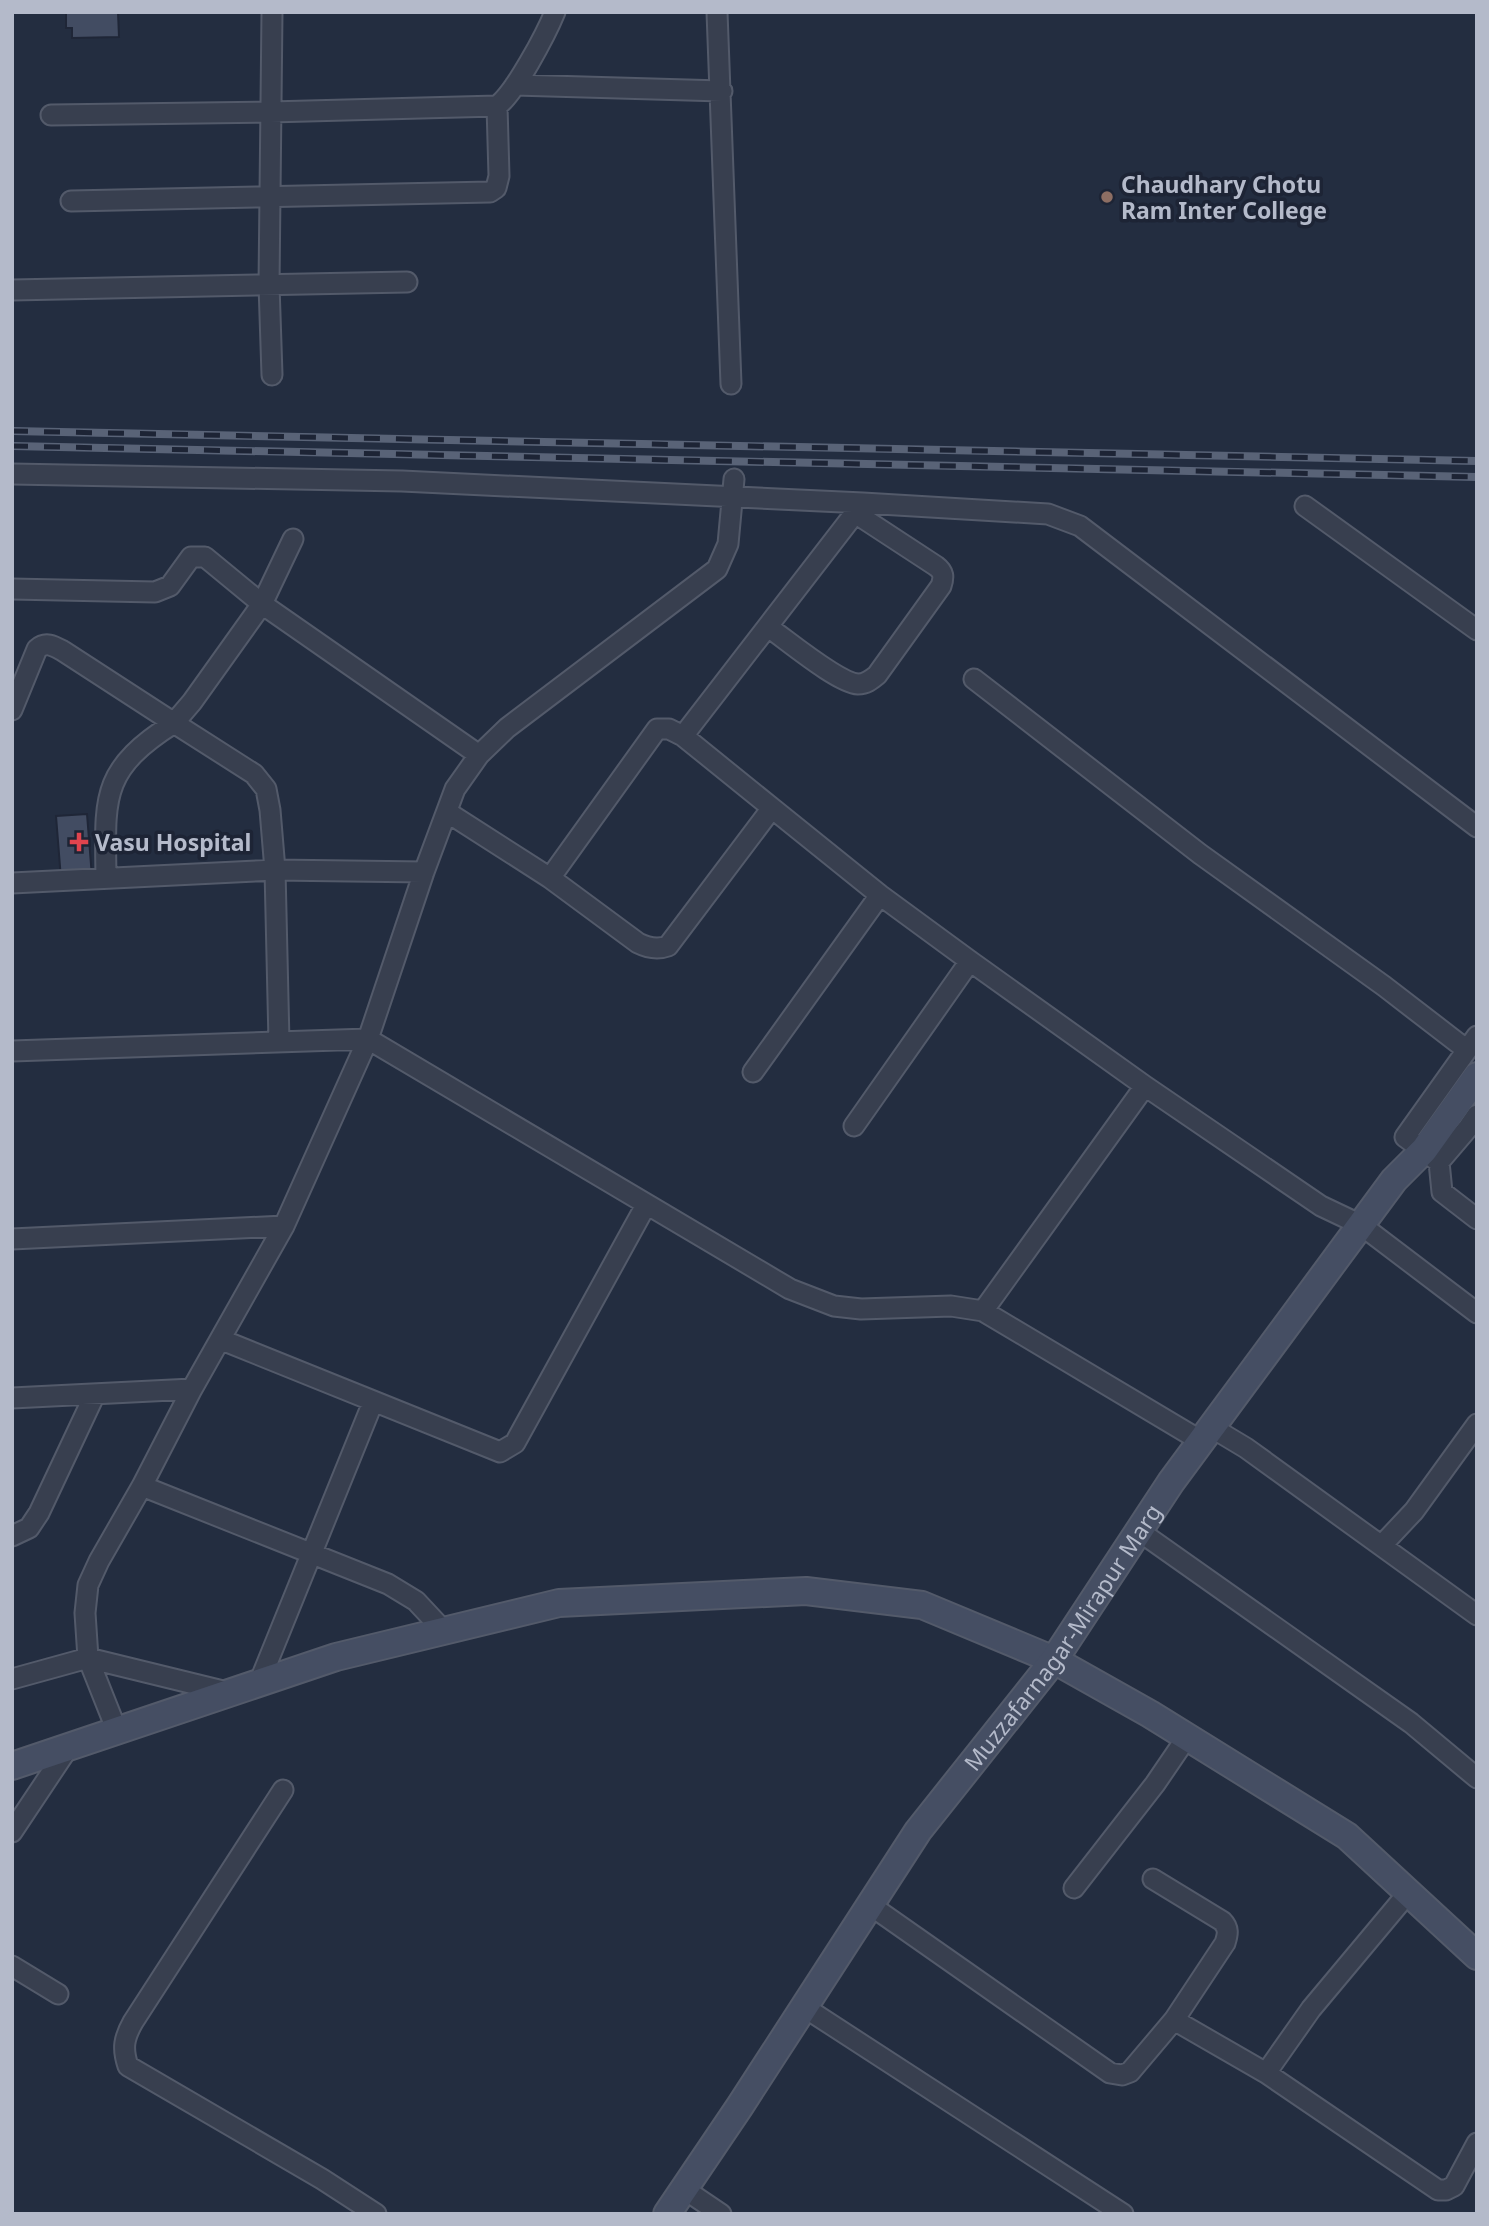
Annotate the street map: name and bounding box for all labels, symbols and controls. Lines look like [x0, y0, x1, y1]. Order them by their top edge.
place label: Chaudhary Chotu Ram Inter College [1121, 168, 1327, 226]
marker: Chaudhary Chotu Ram Inter College [1099, 189, 1115, 205]
place label: Vasu Hospital [95, 826, 251, 858]
marker: Vasu Hospital [69, 832, 89, 852]
street label: Muzzafarnagar-Mirapur Marg [956, 1497, 1168, 1777]

